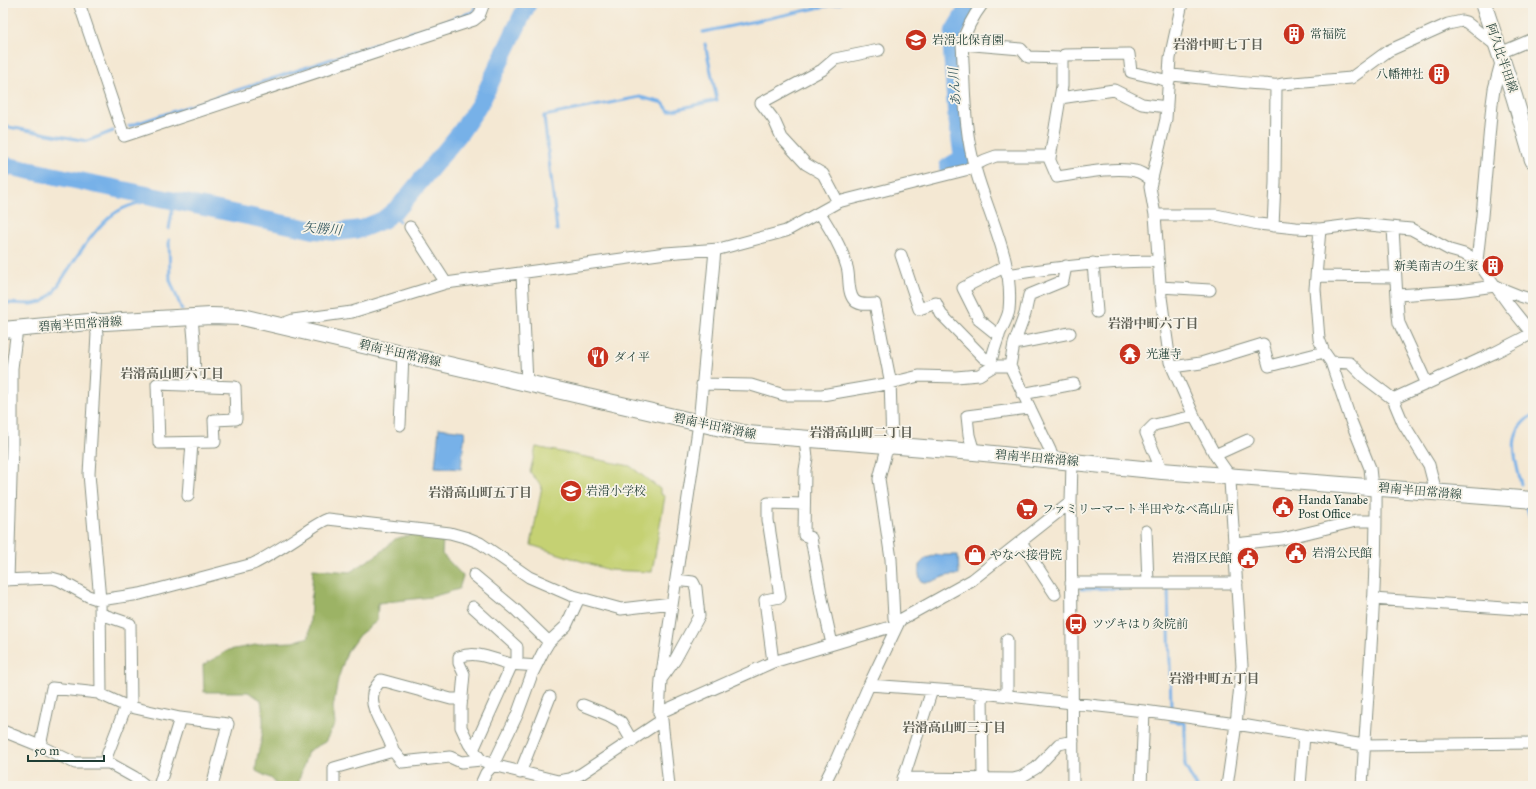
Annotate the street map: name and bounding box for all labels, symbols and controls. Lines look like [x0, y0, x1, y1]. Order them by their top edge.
building icon: 常福院 [1281, 21, 1307, 47]
street label: 阿久比半田線 [1484, 22, 1520, 94]
school or university icon: 岩滑北保育園 [903, 27, 929, 53]
place label: 常福院 [1310, 27, 1346, 41]
place label: 岩滑北保育園 [932, 33, 1004, 47]
district label: 岩滑中町七丁目 [1172, 37, 1264, 53]
building icon: 八幡神社 [1426, 61, 1452, 87]
water label: あん川 [945, 65, 965, 107]
place label: 八幡神社 [1376, 67, 1424, 81]
water label: 矢勝川 [302, 219, 344, 239]
building icon: 新美南吉の生家 [1480, 253, 1506, 279]
place label: 新美南吉の生家 [1394, 259, 1478, 273]
street label: 碧南半田常滑線 [38, 314, 122, 334]
district label: 岩滑中町六丁目 [1107, 316, 1199, 332]
street label: 碧南半田常滑線 [357, 337, 443, 369]
temple icon: 光蓮寺 [1117, 341, 1143, 367]
restaurant icon: ダイ平 [585, 344, 611, 370]
place label: 光蓮寺 [1146, 347, 1182, 361]
place label: ダイ平 [614, 350, 650, 364]
district label: 岩滑高山町六丁目 [120, 366, 224, 382]
street label: 碧南半田常滑線 [672, 410, 758, 442]
district label: 岩滑高山町二丁目 [809, 425, 913, 441]
street label: 碧南半田常滑線 [995, 447, 1079, 469]
school or university icon: 岩滑小学校 [558, 478, 584, 504]
street label: 碧南半田常滑線 [1378, 480, 1462, 502]
place label: 岩滑小学校 [586, 484, 646, 498]
district label: 岩滑高山町五丁目 [428, 485, 532, 501]
place label: Handa Yanabe Post Office [1298, 493, 1368, 521]
public building icon: Handa Yanabe Post Office [1270, 494, 1296, 520]
supermarket icon: ファミリーマート半田やなべ高山店 [1014, 496, 1040, 522]
place label: ファミリーマート半田やなべ高山店 [1042, 502, 1234, 516]
public building icon: 岩滑公民館 [1283, 540, 1309, 566]
shop icon: やなべ接骨院 [962, 542, 988, 568]
public building icon: 岩滑区民館 [1235, 545, 1261, 571]
place label: 岩滑公民館 [1312, 546, 1372, 560]
place label: やなべ接骨院 [990, 548, 1062, 562]
place label: 岩滑区民館 [1172, 551, 1232, 565]
bus stop icon: ツヅキはり灸院前 [1063, 611, 1089, 637]
place label: ツヅキはり灸院前 [1092, 617, 1188, 631]
district label: 岩滑中町五丁目 [1168, 671, 1260, 687]
district label: 岩滑高山町三丁目 [902, 720, 1006, 736]
scale bar [28, 737, 104, 763]
text: 50 m [34, 744, 59, 758]

